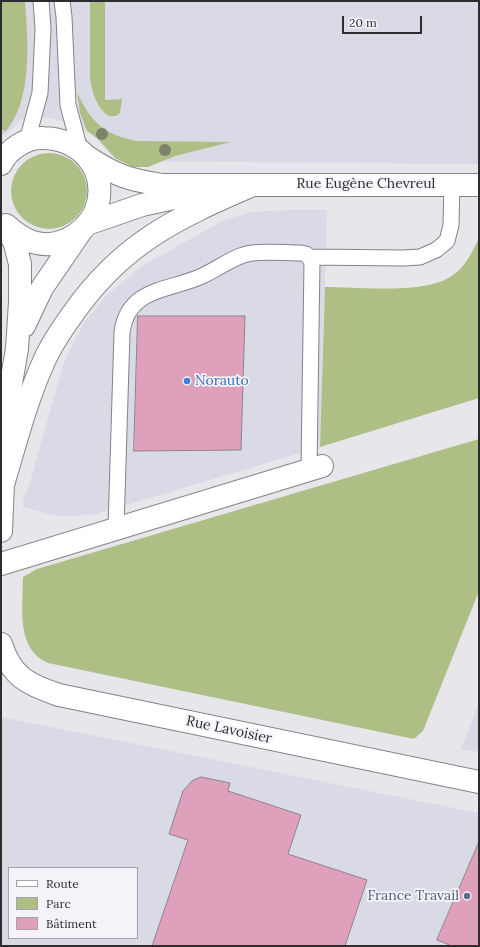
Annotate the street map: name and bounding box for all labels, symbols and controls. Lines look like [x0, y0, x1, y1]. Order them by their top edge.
scale bar [344, 8, 424, 34]
text: 20 m [349, 15, 377, 30]
street label: Rue Eugène Chevreul [297, 176, 435, 192]
place label: Norauto [195, 373, 249, 389]
marker: Norauto [182, 376, 192, 386]
street label: Rue Lavoisier [185, 713, 273, 747]
legend [8, 867, 138, 939]
text: Route [46, 876, 79, 891]
place label: France Travail [367, 888, 459, 904]
marker: France Travail [462, 891, 472, 901]
text: Parc [46, 896, 71, 911]
text: Bâtiment [46, 916, 97, 931]

